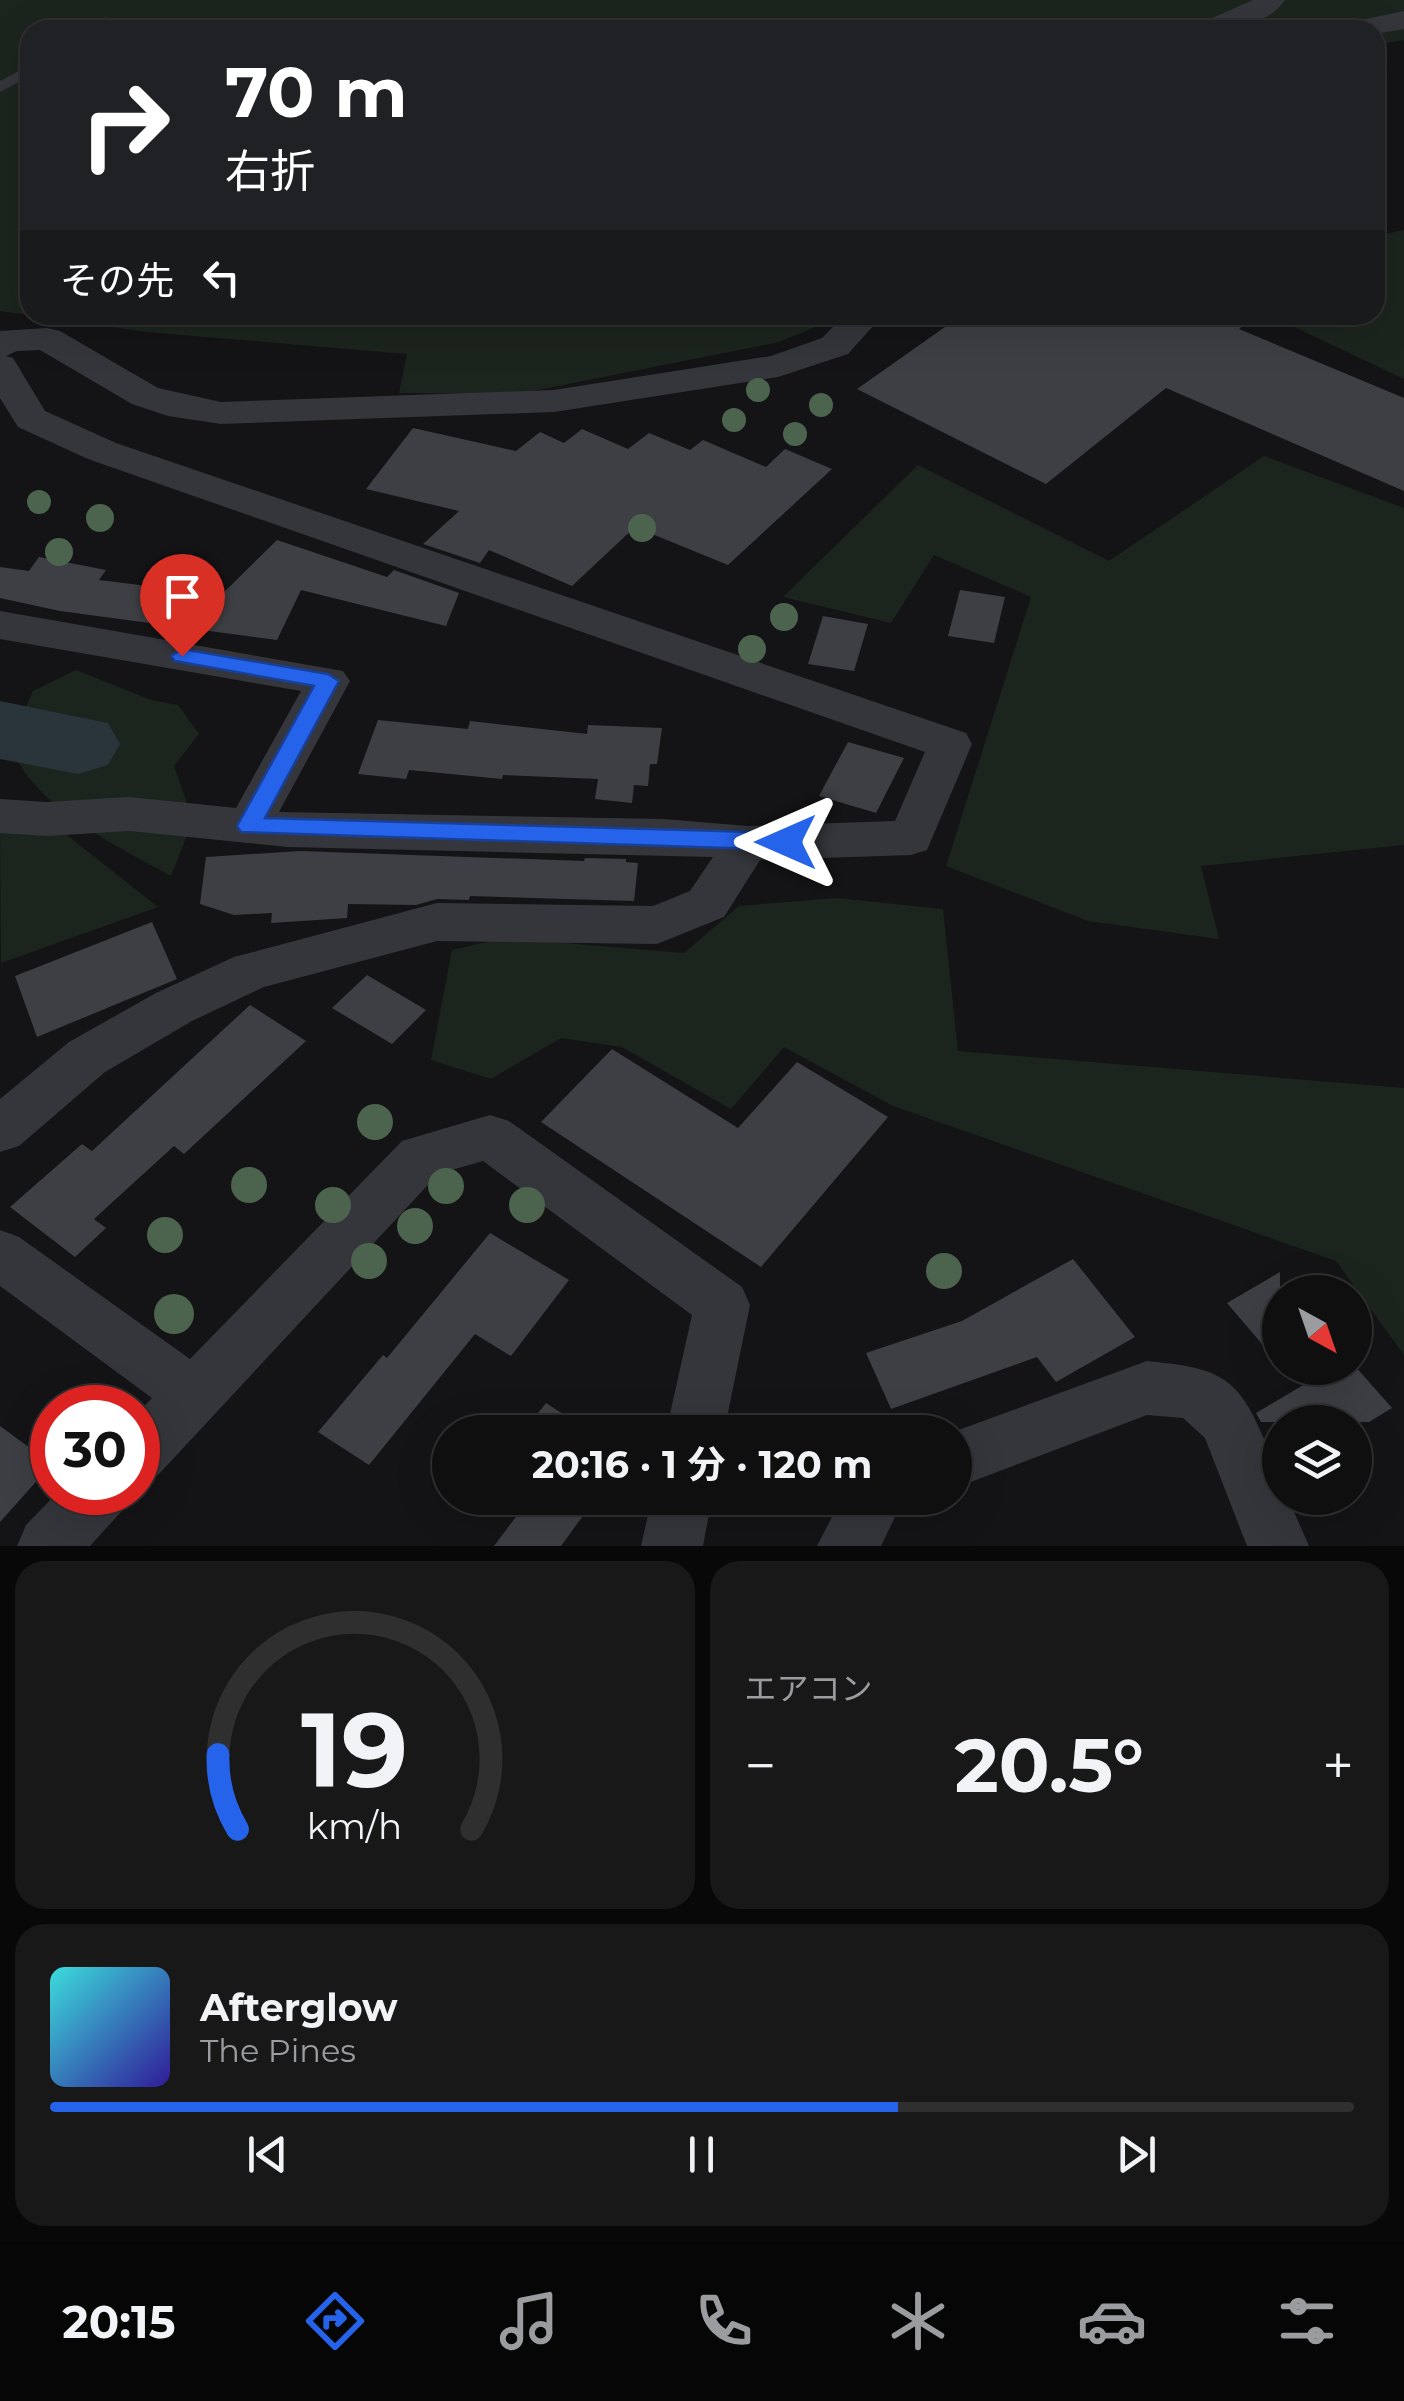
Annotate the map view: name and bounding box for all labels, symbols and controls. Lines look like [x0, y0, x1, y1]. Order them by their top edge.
text: 70 m [225, 49, 408, 135]
icon: right [60, 60, 190, 190]
text: 右折 [225, 143, 315, 198]
icon: left [194, 250, 249, 305]
text: その先 [60, 257, 174, 304]
pin [140, 554, 225, 657]
icon: arrive [155, 569, 210, 624]
position arrow [734, 790, 838, 894]
north arrow [1262, 1275, 1372, 1385]
map controls [1262, 1275, 1372, 1515]
speed limit sign: 30 [30, 1385, 160, 1515]
button: layers [1262, 1405, 1372, 1515]
text: 20:16 · 1 分 · 120 m [532, 1441, 872, 1488]
text: エアコン [745, 1669, 873, 1708]
text: 19 [301, 1686, 408, 1813]
text: 20.5° [955, 1719, 1144, 1811]
text: − [745, 1732, 776, 1799]
text: + [1322, 1732, 1354, 1799]
text: km/h [307, 1804, 402, 1848]
text: Afterglow [200, 1984, 398, 2031]
text: The Pines [200, 2031, 356, 2070]
icon: previous [240, 2127, 295, 2182]
icon: pause [674, 2127, 729, 2182]
icon: next [1109, 2127, 1164, 2182]
icon: directions [300, 2286, 370, 2356]
icon: music [494, 2286, 564, 2356]
icon: phone [689, 2286, 759, 2356]
icon: climate [883, 2286, 953, 2356]
icon: car [1077, 2286, 1147, 2356]
icon: filters [1272, 2286, 1342, 2356]
text: 20:15 [62, 2294, 176, 2349]

